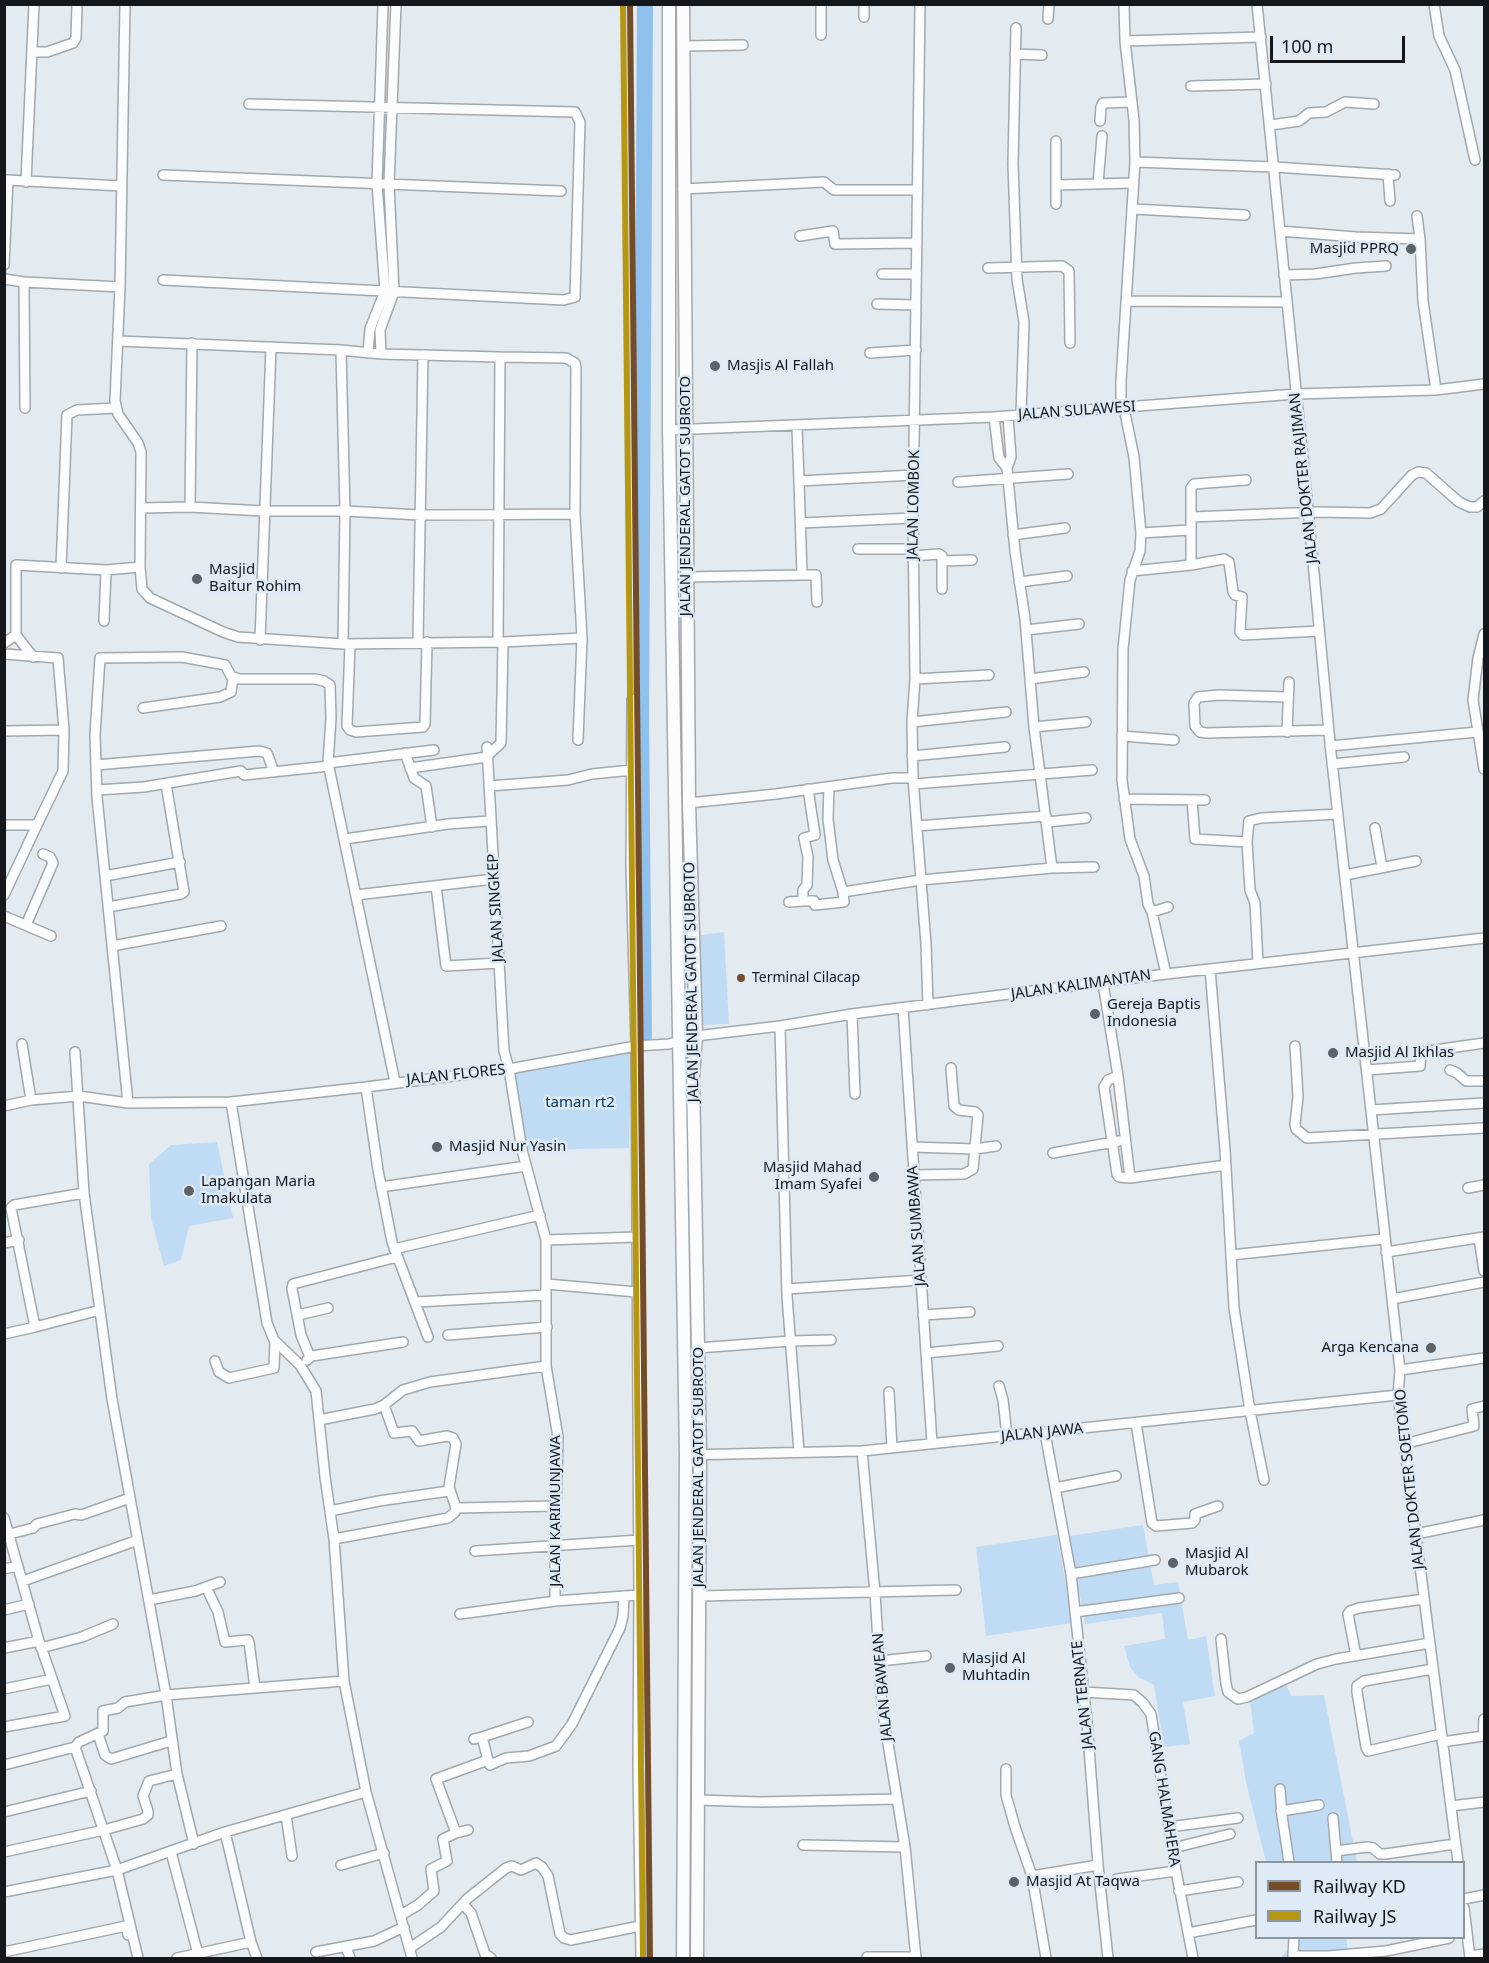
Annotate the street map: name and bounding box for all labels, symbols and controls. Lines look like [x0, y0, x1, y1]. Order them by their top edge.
scale bar [1273, 24, 1408, 62]
text: 100 m [1281, 34, 1333, 58]
place label: Masjid PPRQ [1310, 240, 1399, 258]
marker: Masjid PPRQ [1404, 242, 1418, 256]
place label: Masjis Al Fallah [727, 357, 834, 375]
marker: Masjis Al Fallah [708, 359, 722, 373]
street label: JALAN JENDERAL GATOT SUBROTO [677, 376, 695, 616]
street label: JALAN DOKTER RAJIMAN [1286, 392, 1322, 564]
street label: JALAN SULAWESI [1017, 398, 1137, 424]
street label: JALAN LOMBOK [904, 450, 924, 560]
place label: Masjid Baitur Rohim [209, 561, 301, 596]
marker: Masjid Baitur Rohim [190, 572, 204, 586]
street label: JALAN SINGKEP [484, 853, 508, 963]
street label: JALAN JENDERAL GATOT SUBROTO [681, 862, 703, 1102]
street label: JALAN KALIMANTAN [1010, 966, 1152, 1004]
place label: Terminal Cilacap [752, 970, 860, 986]
marker: Terminal Cilacap [735, 972, 747, 984]
place label: Gereja Baptis Indonesia [1107, 996, 1201, 1031]
marker: Gereja Baptis Indonesia [1088, 1007, 1102, 1021]
place label: Masjid Al Ikhlas [1345, 1044, 1454, 1062]
marker: Masjid Al Ikhlas [1326, 1046, 1340, 1060]
street label: JALAN FLORES [406, 1061, 506, 1089]
park label: taman rt2 [545, 1094, 615, 1112]
place label: Masjid Nur Yasin [449, 1138, 566, 1156]
marker: Masjid Nur Yasin [430, 1140, 444, 1154]
place label: Masjid Mahad Imam Syafei [763, 1159, 862, 1194]
street label: JALAN SUMBAWA [904, 1165, 930, 1287]
marker: Masjid Mahad Imam Syafei [867, 1170, 881, 1184]
place label: Lapangan Maria Imakulata [201, 1173, 315, 1208]
marker: Lapangan Maria Imakulata [182, 1184, 196, 1198]
place label: Arga Kencana [1322, 1339, 1419, 1357]
marker: Arga Kencana [1424, 1341, 1438, 1355]
street label: JALAN JENDERAL GATOT SUBROTO [690, 1347, 708, 1587]
street label: JALAN DOKTER SOETOMO [1392, 1388, 1428, 1570]
street label: JALAN JAWA [1000, 1420, 1084, 1446]
street label: JALAN KARIMUNJAWA [547, 1435, 565, 1587]
place label: Masjid Al Mubarok [1185, 1545, 1249, 1580]
marker: Masjid Al Mubarok [1166, 1556, 1180, 1570]
street label: JALAN BAWEAN [869, 1632, 897, 1742]
street label: JALAN TERNATE [1068, 1640, 1098, 1750]
place label: Masjid Al Muhtadin [962, 1650, 1030, 1685]
marker: Masjid Al Muhtadin [943, 1661, 957, 1675]
street label: GANG HALMAHERA [1144, 1730, 1184, 1868]
legend [1255, 1861, 1465, 1939]
place label: Masjid At Taqwa [1026, 1873, 1140, 1891]
text: Railway KD [1313, 1874, 1406, 1898]
marker: Masjid At Taqwa [1007, 1875, 1021, 1889]
text: Railway JS [1313, 1904, 1396, 1928]

